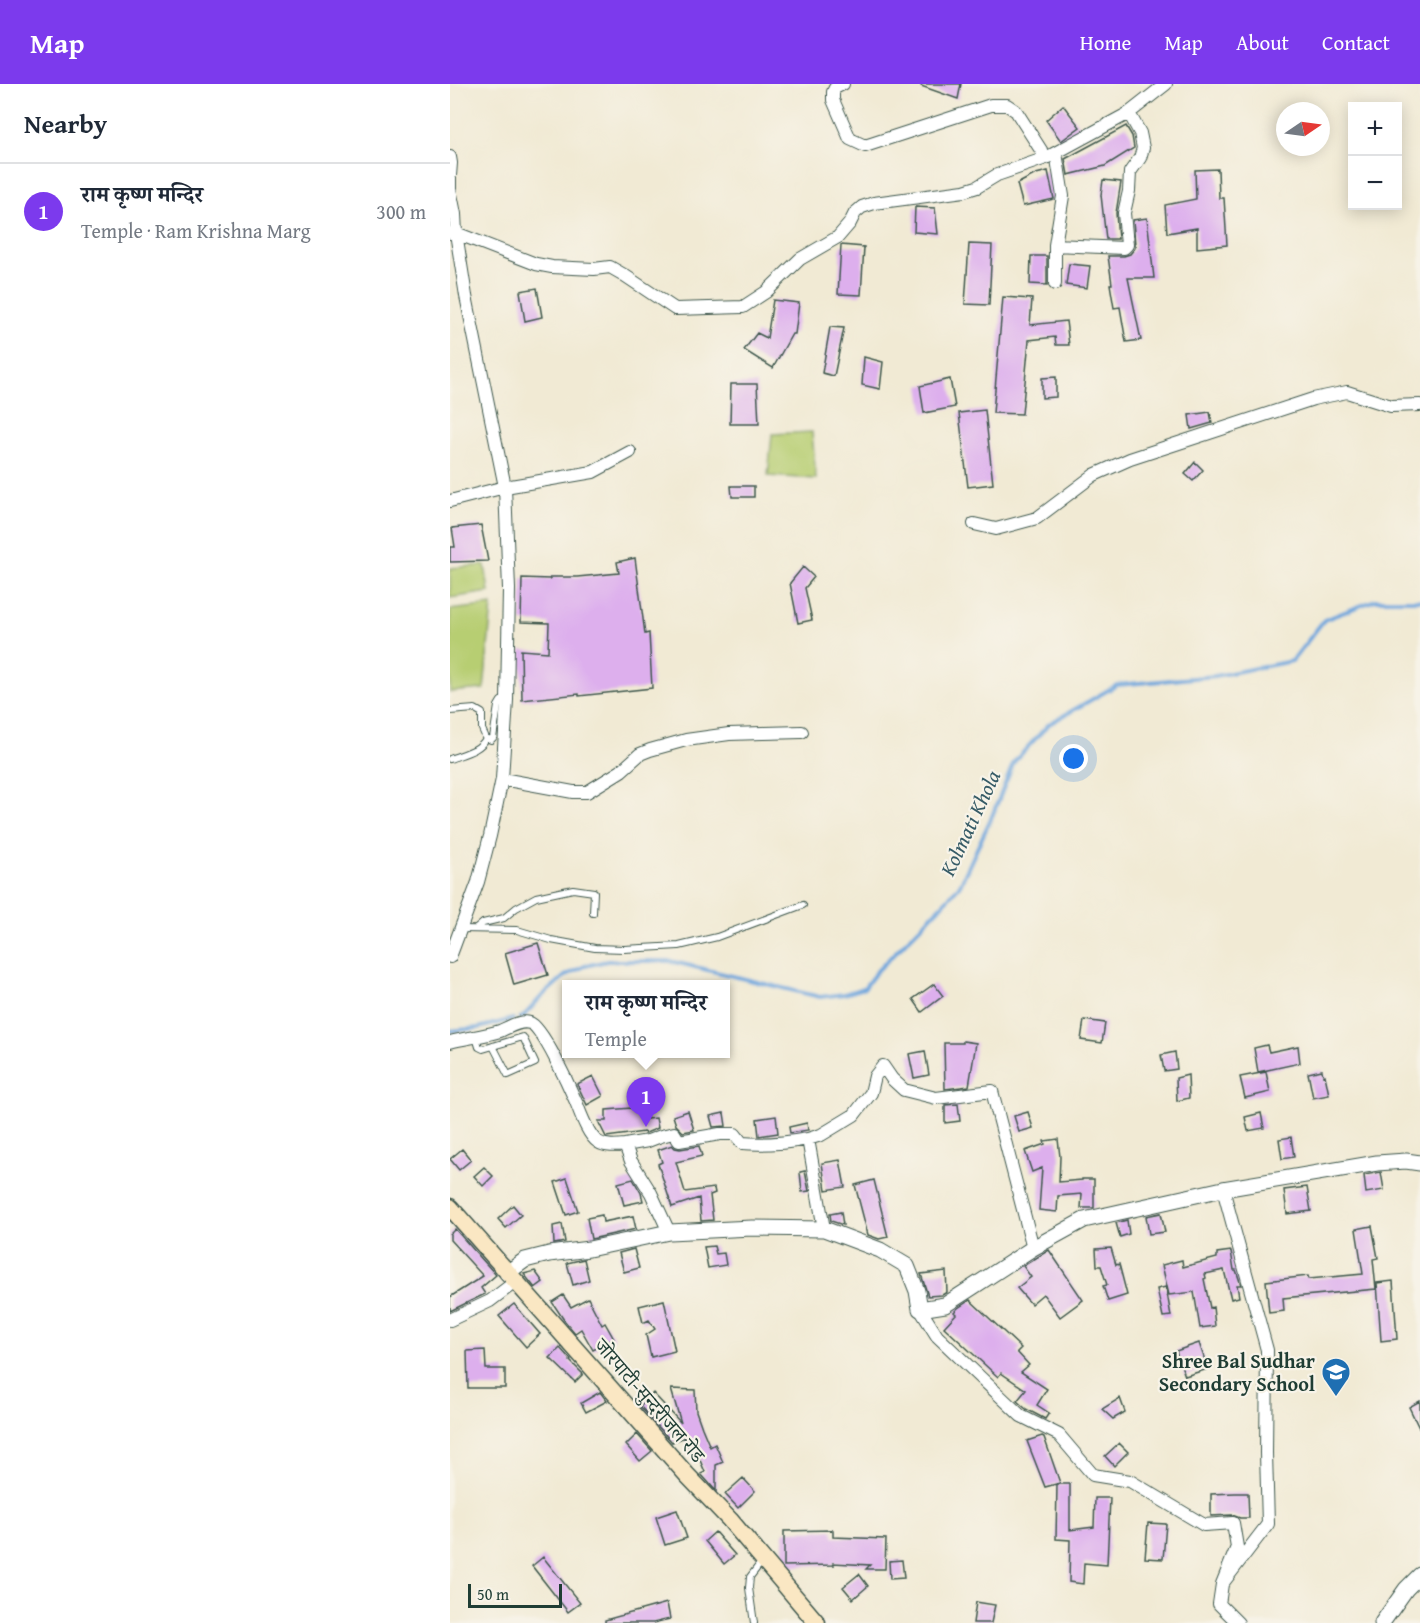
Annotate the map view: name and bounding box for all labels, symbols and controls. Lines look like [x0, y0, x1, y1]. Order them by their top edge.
text: Map [30, 22, 84, 63]
text: Home [1080, 27, 1131, 58]
text: Map [1164, 27, 1203, 58]
text: About [1236, 27, 1289, 58]
text: Contact [1322, 27, 1390, 58]
north arrow [1276, 102, 1330, 156]
map controls [1348, 102, 1402, 210]
button: + [1348, 102, 1402, 156]
text: Nearby [24, 104, 107, 143]
button: − [1348, 156, 1402, 210]
text: राम कृष्ण मन्दिर [81, 178, 203, 210]
text: 1 [38, 197, 49, 226]
text: 300 m [376, 197, 426, 226]
text: Temple · Ram Krishna Marg [81, 216, 311, 245]
your location [1059, 744, 1088, 773]
water label: Kolmati Khola [932, 765, 1008, 882]
popup [562, 980, 730, 1058]
text: राम कृष्ण मन्दिर [585, 986, 707, 1018]
text: Temple [585, 1024, 647, 1053]
pin: 1 [626, 1078, 666, 1127]
street label: जोरपाटी-सुन्दरीजल रोड [587, 1331, 713, 1470]
place label: Shree Bal Sudhar Secondary School [1159, 1346, 1315, 1398]
school or university icon: Shree Bal Sudhar Secondary School [1320, 1356, 1352, 1398]
scale bar [468, 1581, 562, 1608]
text: 50 m [477, 1582, 509, 1606]

